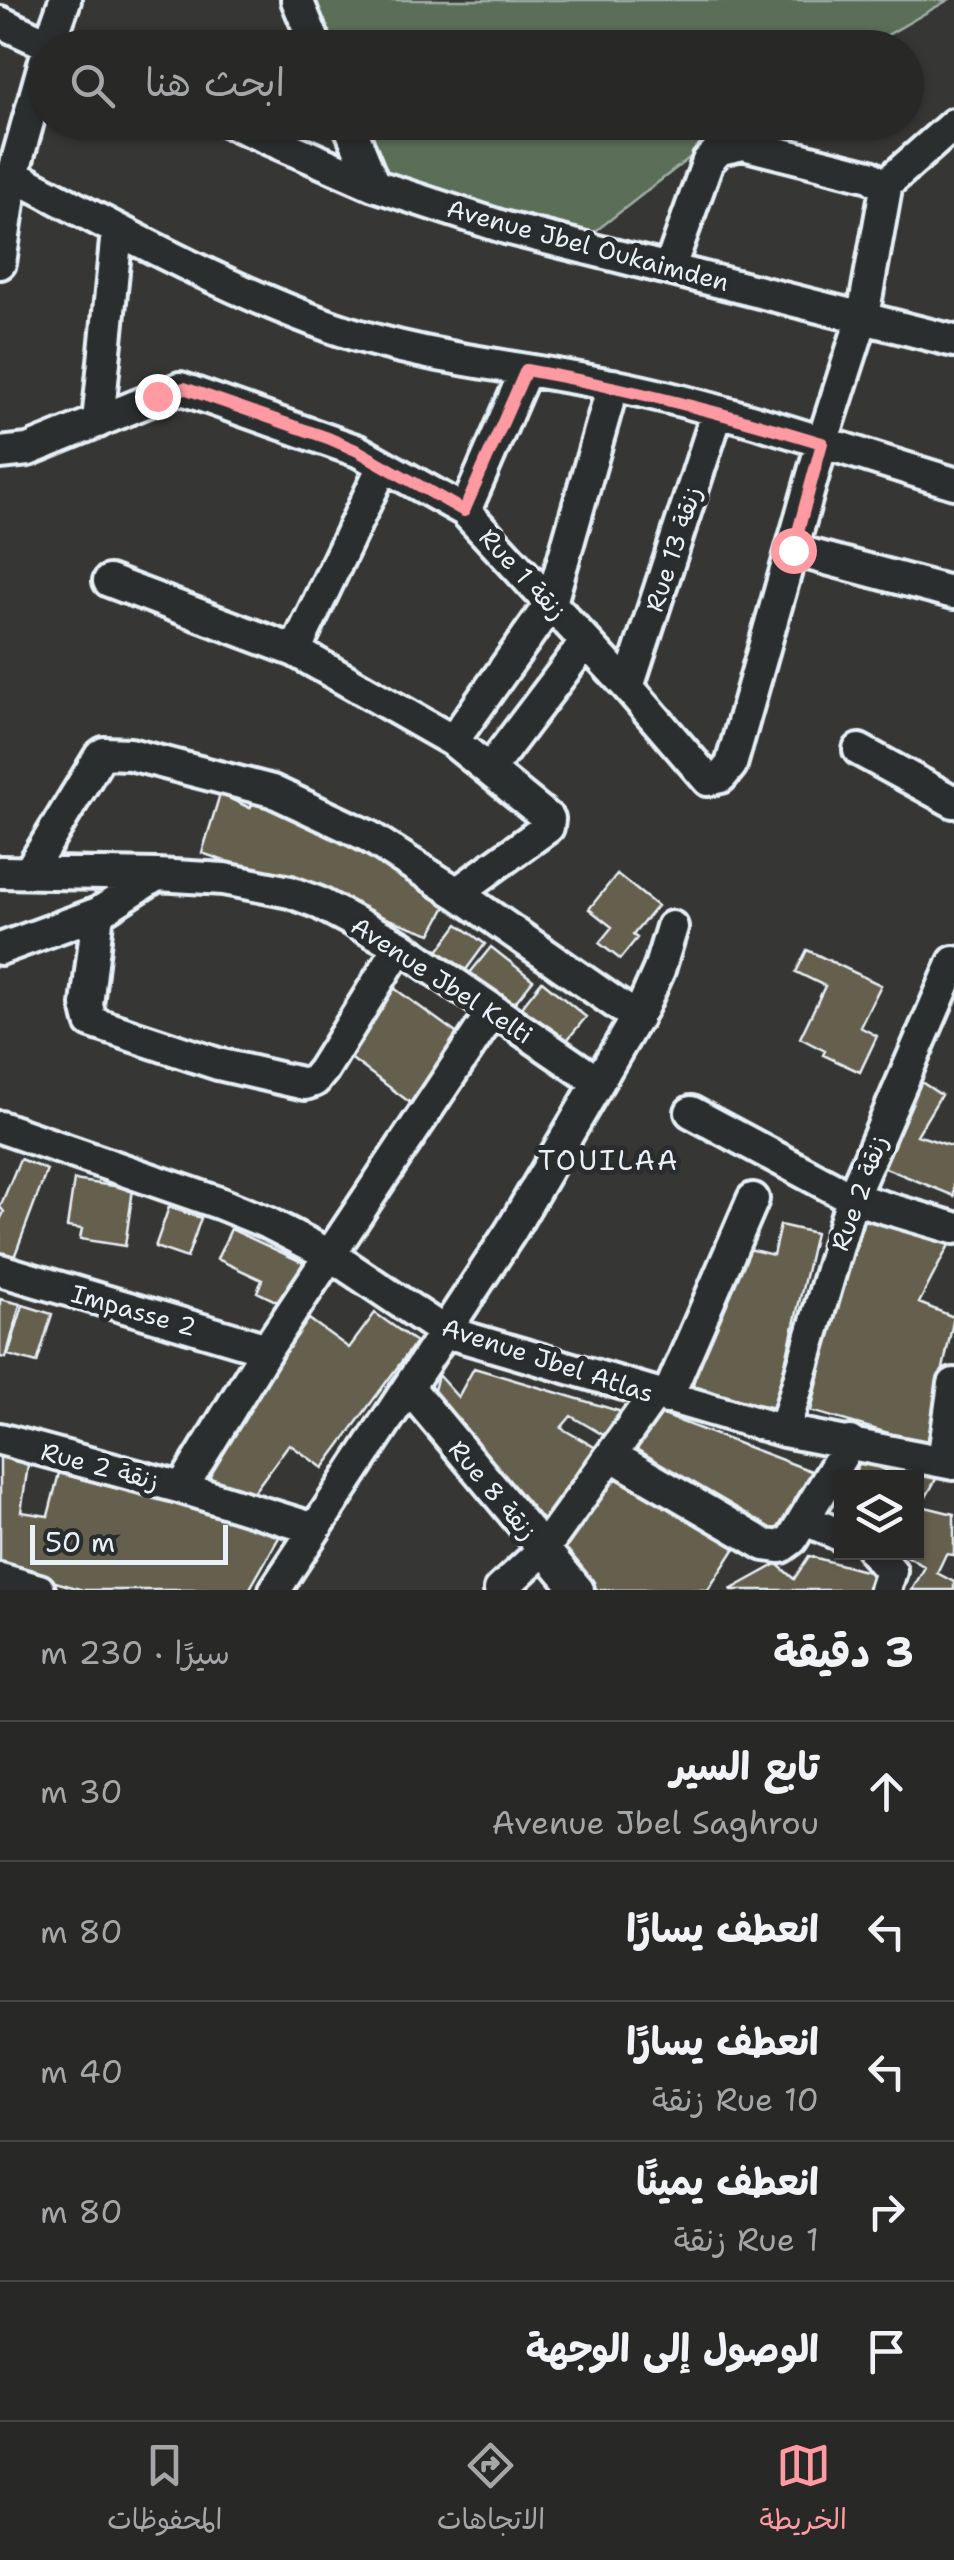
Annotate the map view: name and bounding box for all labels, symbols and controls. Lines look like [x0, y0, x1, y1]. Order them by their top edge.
search box [30, 30, 924, 140]
text: ابحث هنا [145, 57, 285, 108]
icon: search [65, 58, 120, 113]
street label: Avenue Jbel Oukaimden [443, 191, 733, 299]
route end [135, 374, 181, 420]
street label: Rue 13 زنقة [637, 482, 709, 616]
street label: Rue 1 زنقة [472, 521, 574, 627]
route start [771, 528, 817, 574]
street label: Avenue Jbel Kelti [345, 908, 539, 1052]
street label: Rue 2 زنقة [822, 1131, 896, 1255]
district label: TOUILAA [538, 1141, 680, 1179]
street label: Impasse 2 [68, 1276, 200, 1344]
street label: Avenue Jbel Atlas [438, 1310, 658, 1410]
street label: Rue 8 زنقة [441, 1433, 545, 1547]
street label: Rue 2 زنقة [37, 1434, 163, 1498]
map controls [834, 1470, 924, 1560]
button: layers [834, 1470, 924, 1560]
scale bar [30, 1520, 228, 1564]
text: 50 m [45, 1523, 115, 1561]
text: 3 دقيقة [773, 1624, 914, 1680]
text: سيرًا · 230 m [40, 1631, 230, 1674]
text: تابع السير [671, 1741, 819, 1792]
icon: ahead [859, 1764, 914, 1819]
text: 30 m [40, 1770, 123, 1813]
text: Avenue Jbel Saghrou [492, 1801, 819, 1844]
text: انعطف يسارًا [626, 1903, 819, 1954]
icon: left [859, 1904, 914, 1959]
text: 80 m [40, 1910, 123, 1953]
text: انعطف يسارًا [626, 2016, 819, 2067]
icon: left [859, 2044, 914, 2099]
text: 40 m [40, 2050, 123, 2093]
text: Rue 10 زنقة [652, 2078, 819, 2121]
text: انعطف يمينًا [636, 2156, 819, 2207]
icon: right [859, 2184, 914, 2239]
text: 80 m [40, 2190, 123, 2233]
text: Rue 1 زنقة [674, 2218, 819, 2261]
text: الوصول إلى الوجهة [526, 2323, 819, 2374]
icon: arrive [859, 2324, 914, 2379]
tab: المحفوظات [107, 2438, 223, 2544]
tab: الاتجاهات [437, 2438, 545, 2544]
tab: الخريطة [759, 2438, 847, 2544]

